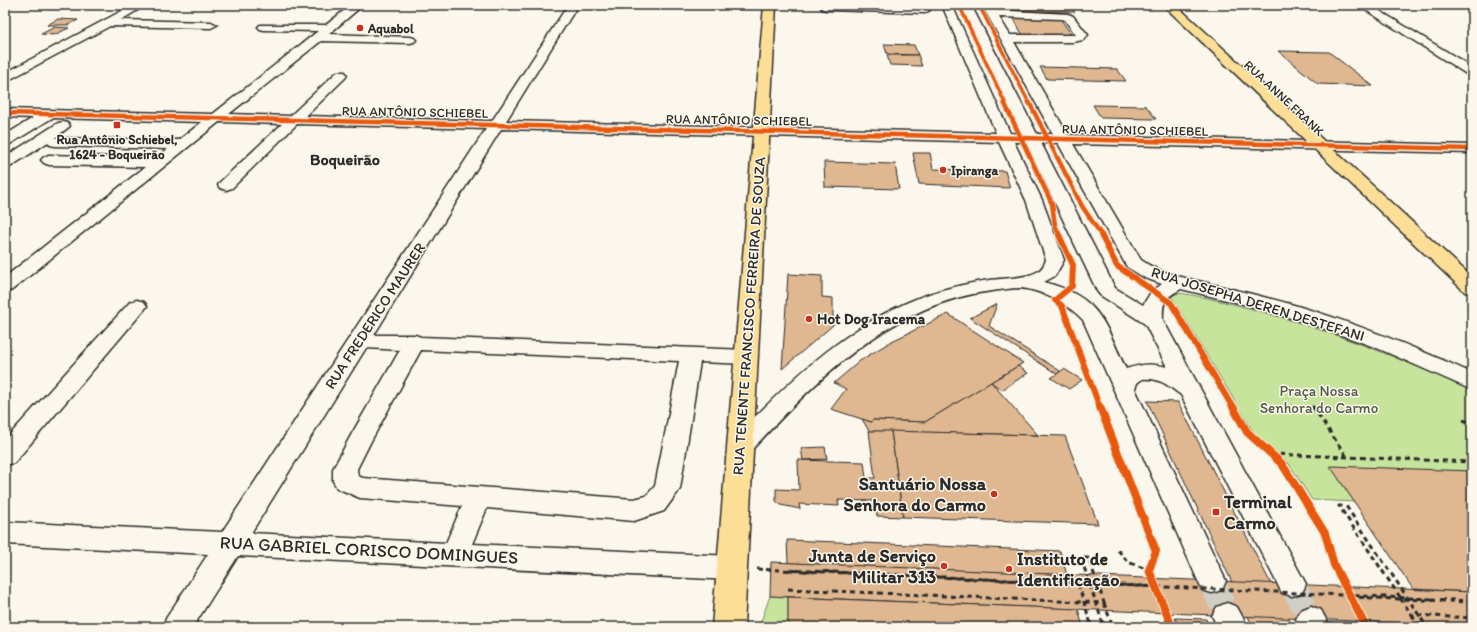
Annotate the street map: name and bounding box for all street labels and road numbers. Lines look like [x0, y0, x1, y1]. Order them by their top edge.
street label: RUA ANNE FRANK [1241, 57, 1328, 139]
street label: RUA ANTÔNIO SCHIEBEL [342, 103, 489, 121]
street label: RUA ANTÔNIO SCHIEBEL [666, 111, 813, 129]
street label: RUA ANTÔNIO SCHIEBEL [1062, 121, 1209, 139]
street label: RUA TENENTE FRANCISCO FERREIRA DE SOUZA [729, 156, 769, 476]
street label: RUA FREDERICO MAURER [321, 239, 429, 393]
street label: RUA JOSEPHA DEREN DESTEFANI [1149, 263, 1367, 345]
street label: RUA GABRIEL CORISCO DOMINGUES [219, 531, 519, 569]

